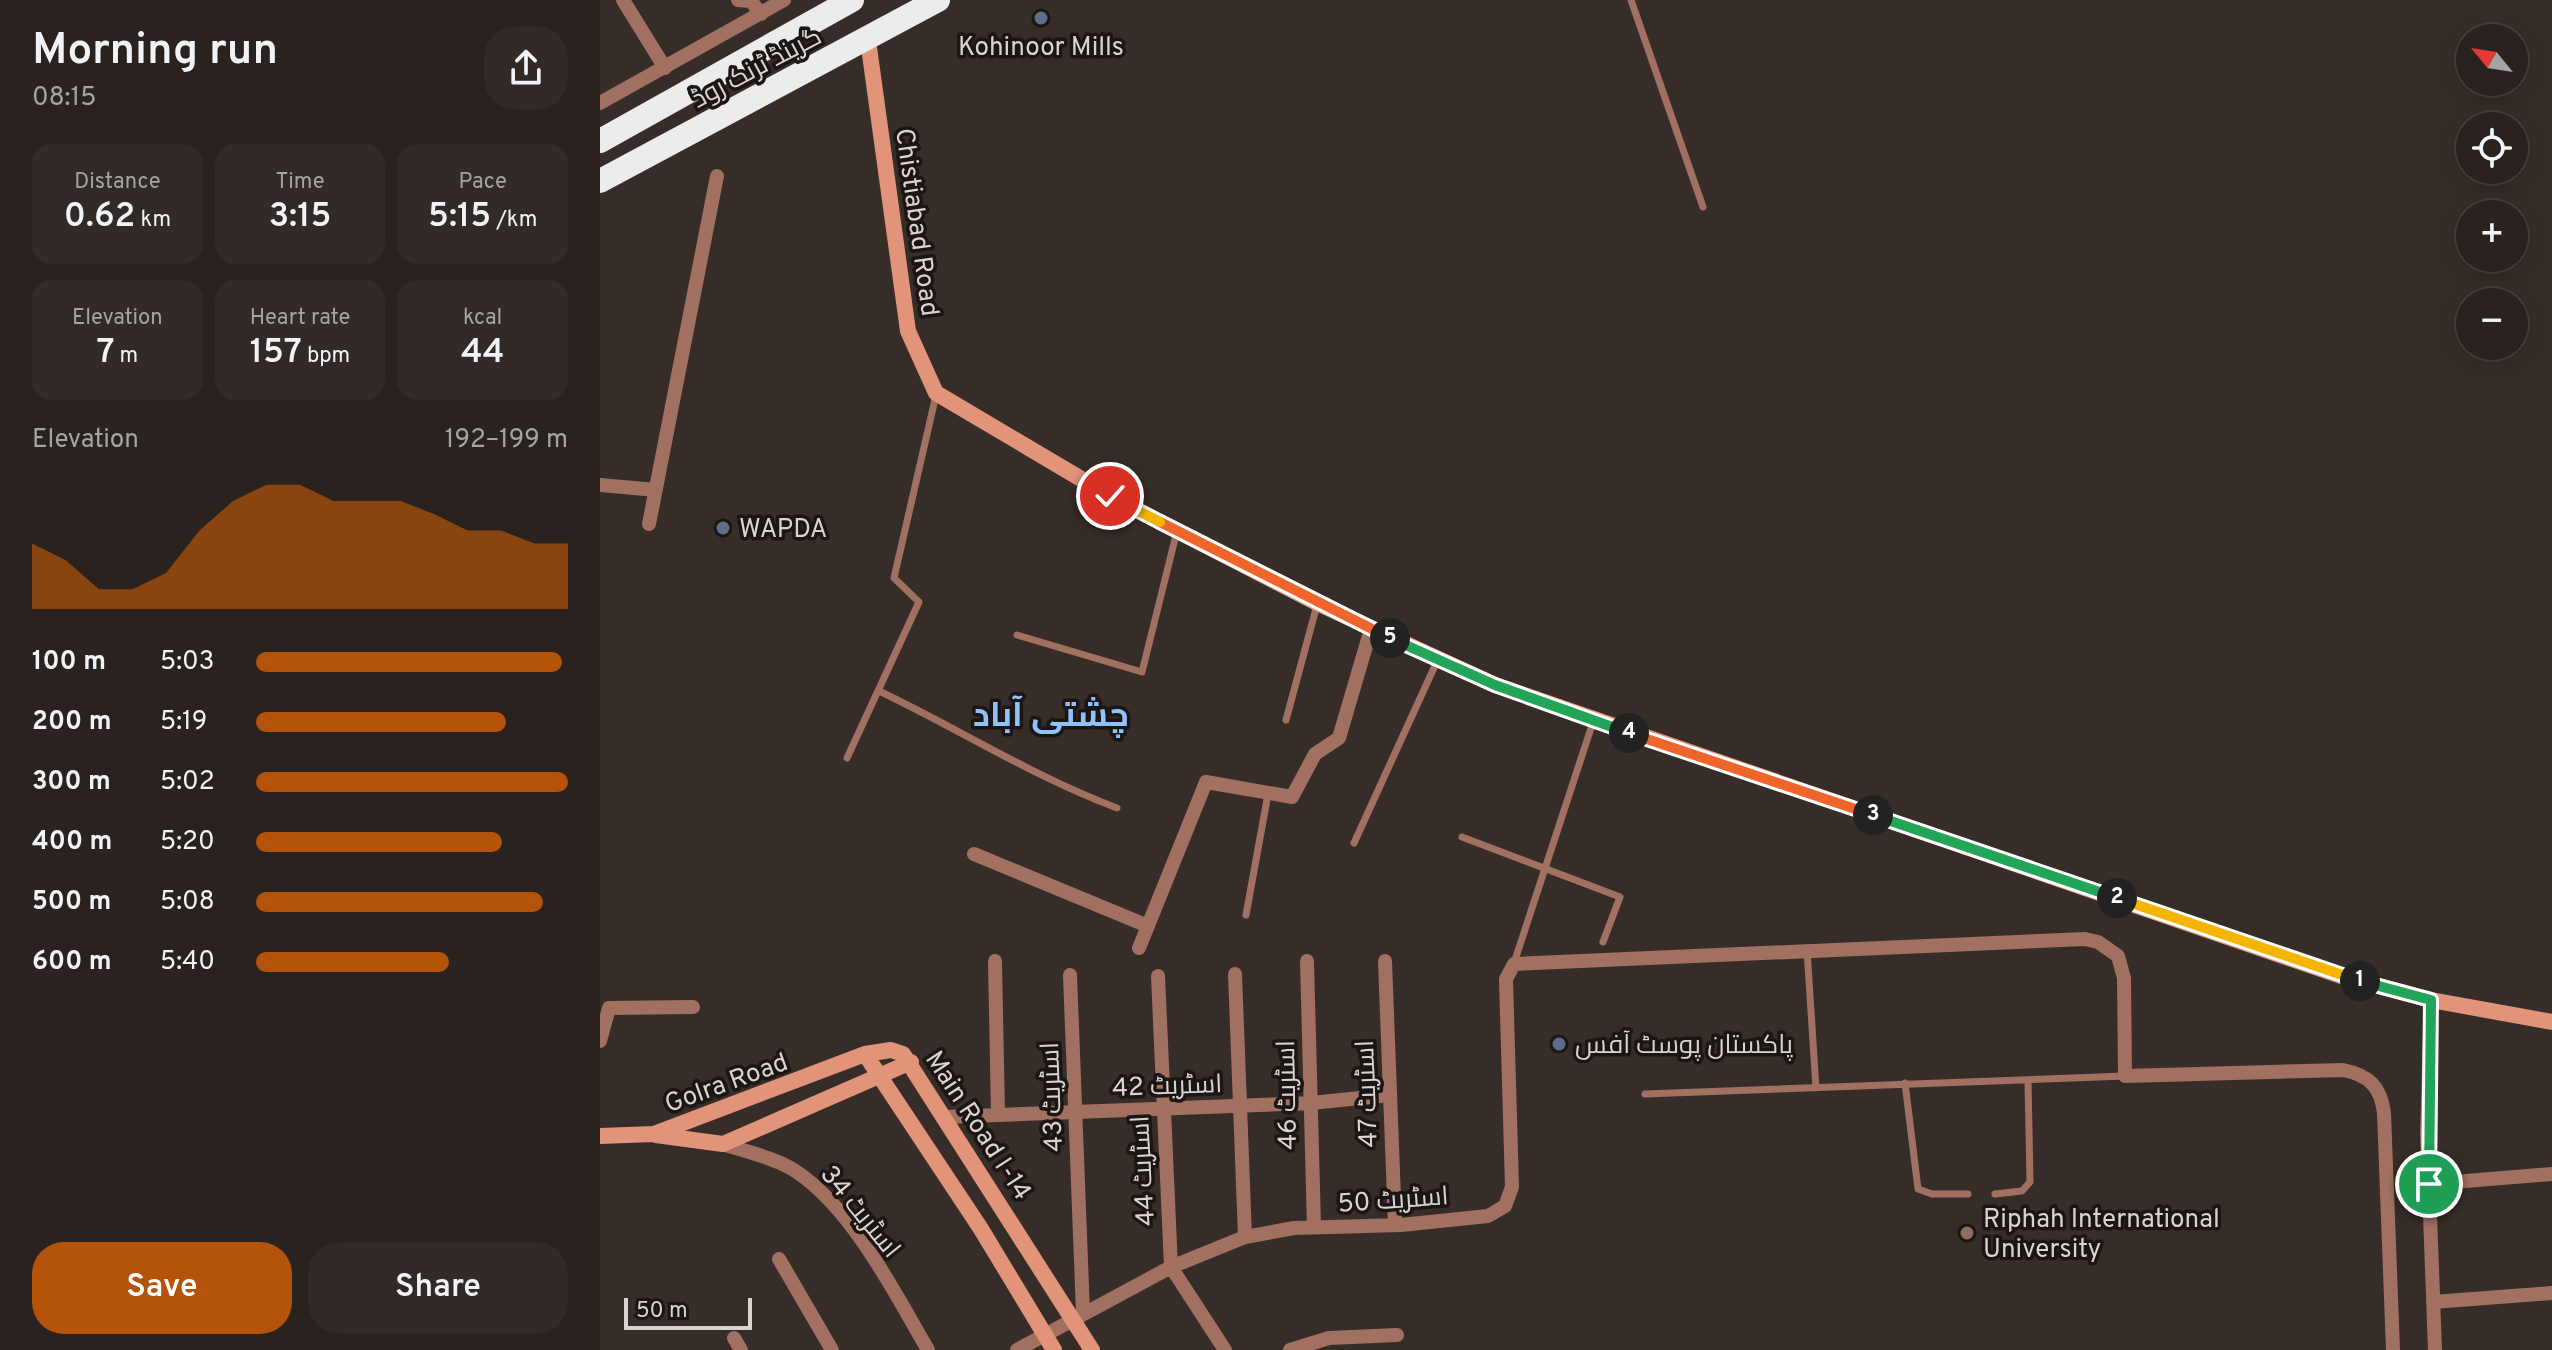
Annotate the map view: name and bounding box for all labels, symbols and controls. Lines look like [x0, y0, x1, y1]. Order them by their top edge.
marker: Kohinoor Mills [1032, 9, 1050, 27]
street label: گرینڈ ٹرنک روڈ [686, 21, 828, 117]
text: Morning run [32, 24, 278, 80]
north arrow [2456, 24, 2528, 96]
map controls [2456, 24, 2528, 360]
button: share [484, 26, 568, 110]
place label: Kohinoor Mills [958, 32, 1124, 65]
text: 08:15 [32, 82, 96, 115]
button: locate [2456, 112, 2528, 184]
street label: Chistiabad Road [886, 126, 945, 318]
text: Distance [74, 169, 161, 196]
text: Time [275, 169, 325, 196]
text: Pace [458, 169, 507, 196]
text: 0.62 [64, 196, 135, 239]
text: 3:15 [269, 196, 331, 239]
text: 5:15 [428, 196, 491, 239]
button: + [2456, 200, 2528, 272]
text: km [135, 207, 171, 234]
text: /km [491, 207, 537, 234]
button: − [2456, 288, 2528, 360]
text: Elevation [72, 305, 163, 332]
text: Heart rate [250, 305, 350, 332]
text: kcal [463, 305, 502, 332]
text: 7 [96, 332, 114, 375]
text: 157 [250, 332, 302, 375]
text: 44 [461, 332, 504, 375]
text: m [114, 343, 138, 370]
text: bpm [302, 343, 350, 370]
text: Elevation [32, 424, 139, 457]
text: 192–199 m [445, 424, 568, 457]
pin [1076, 462, 1144, 530]
icon: check [1088, 474, 1132, 518]
place label: WAPDA [739, 514, 827, 547]
marker: WAPDA [714, 519, 732, 537]
pin: 5 [1370, 618, 1410, 658]
text: 5 [1383, 624, 1397, 651]
text: 100 m [32, 646, 106, 679]
text: 5:03 [160, 646, 214, 679]
district label: چشتی آباد [973, 695, 1129, 739]
text: 200 m [32, 706, 111, 739]
text: 5:19 [160, 706, 207, 739]
pin: 4 [1609, 713, 1649, 753]
text: 4 [1622, 719, 1636, 746]
text: 300 m [32, 766, 111, 799]
text: 5:02 [160, 766, 215, 799]
pin: 3 [1853, 795, 1893, 835]
text: 3 [1866, 801, 1880, 828]
text: 400 m [32, 826, 112, 859]
text: 5:20 [160, 826, 215, 859]
pin: 2 [2097, 878, 2137, 918]
text: 2 [2110, 884, 2124, 911]
text: 500 m [32, 886, 111, 919]
text: 5:08 [160, 886, 215, 919]
text: 600 m [32, 946, 112, 979]
text: 5:40 [160, 946, 215, 979]
pin: 1 [2340, 961, 2380, 1001]
text: 1 [2356, 967, 2364, 994]
place label: پاکستان پوسٹ آفس [1575, 1030, 1793, 1063]
marker: پاکستان پوسٹ آفس [1550, 1035, 1568, 1053]
street label: اسٹریٹ 46 [1271, 1040, 1306, 1150]
street label: اسٹریٹ 47 [1350, 1040, 1387, 1148]
street label: اسٹریٹ 43 [1035, 1041, 1072, 1152]
street label: Main Road I-14 [916, 1045, 1037, 1207]
street label: Golra Road [661, 1047, 793, 1122]
street label: اسٹریٹ 42 [1111, 1069, 1223, 1106]
street label: اسٹریٹ 44 [1125, 1115, 1164, 1227]
pin [2395, 1150, 2463, 1218]
street label: اسٹریٹ 34 [812, 1159, 907, 1266]
icon: arrive [2407, 1162, 2451, 1206]
street label: اسٹریٹ 50 [1337, 1181, 1450, 1222]
place label: Riphah International University [1983, 1204, 2220, 1267]
marker: Riphah International University [1958, 1224, 1976, 1242]
button: Save [32, 1242, 292, 1334]
button: Share [308, 1242, 568, 1334]
scale bar [624, 1294, 752, 1330]
text: 50 m [636, 1298, 688, 1325]

